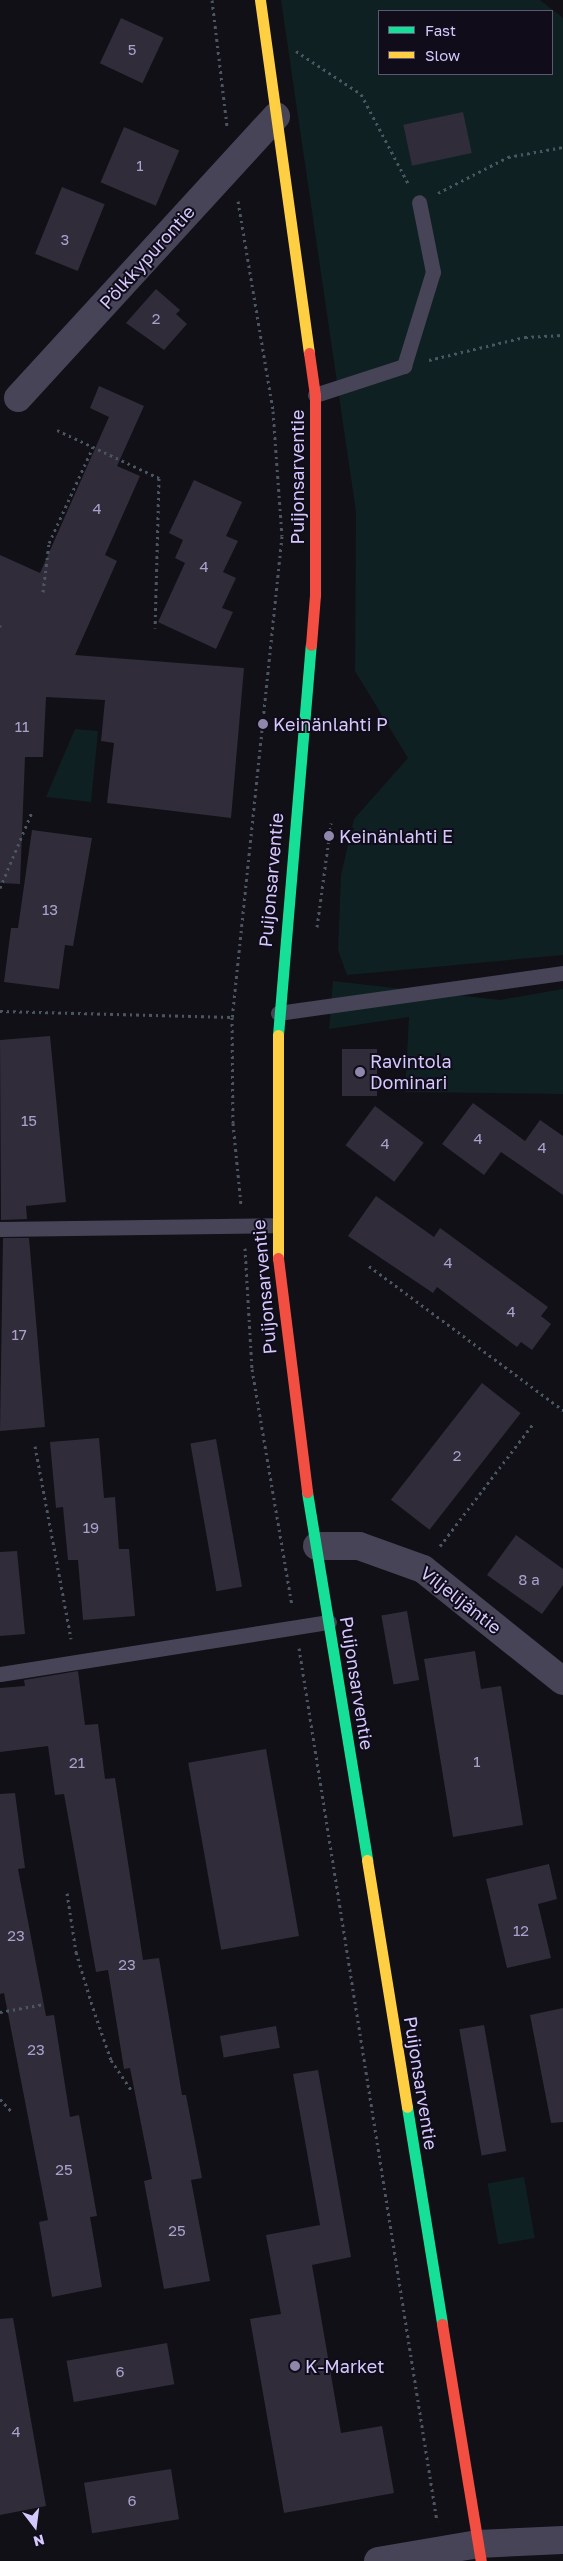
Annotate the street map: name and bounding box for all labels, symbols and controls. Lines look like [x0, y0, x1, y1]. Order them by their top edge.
legend [378, 10, 553, 75]
text: Fast [425, 21, 456, 39]
house number: 5 [128, 41, 136, 59]
text: Slow [425, 46, 460, 64]
house number: 1 [136, 157, 144, 175]
street label: Pölkkypurontie [95, 201, 199, 313]
house number: 3 [61, 231, 69, 249]
house number: 2 [152, 310, 160, 328]
street label: Puijonsarventie [286, 410, 308, 544]
house number: 4 [92, 500, 102, 518]
house number: 4 [199, 558, 209, 576]
place label: Keinänlahti P [273, 713, 388, 735]
house number: 11 [15, 718, 29, 736]
marker: Keinänlahti P [257, 718, 269, 730]
street label: Puijonsarventie [254, 812, 288, 948]
place label: Keinänlahti E [339, 825, 453, 847]
marker: Keinänlahti E [323, 830, 335, 842]
house number: 13 [42, 901, 58, 919]
place label: Ravintola Dominari [370, 1051, 452, 1094]
marker: Ravintola Dominari [354, 1066, 366, 1078]
house number: 15 [21, 1112, 37, 1130]
house number: 4 [473, 1130, 483, 1148]
house number: 4 [380, 1135, 390, 1153]
house number: 4 [537, 1139, 547, 1157]
street label: Puijonsarventie [247, 1219, 281, 1355]
house number: 4 [443, 1254, 453, 1272]
house number: 4 [506, 1303, 516, 1321]
house number: 17 [11, 1326, 27, 1344]
house number: 2 [453, 1447, 461, 1465]
house number: 19 [83, 1519, 99, 1537]
street label: Viljelijäntie [416, 1562, 506, 1638]
house number: 8 a [518, 1571, 540, 1589]
street label: Puijonsarventie [336, 1615, 378, 1751]
house number: 1 [473, 1753, 481, 1771]
house number: 21 [69, 1754, 85, 1772]
house number: 12 [513, 1922, 529, 1940]
house number: 23 [7, 1927, 25, 1945]
house number: 23 [118, 1956, 136, 1974]
street label: Puijonsarventie [400, 2015, 442, 2151]
house number: 23 [27, 2041, 45, 2059]
house number: 25 [55, 2161, 73, 2179]
house number: 25 [168, 2222, 186, 2240]
place label: K-Market [305, 2355, 384, 2377]
marker: K-Market [289, 2360, 301, 2372]
house number: 6 [115, 2363, 125, 2381]
house number: 4 [11, 2423, 21, 2441]
house number: 6 [127, 2492, 137, 2510]
north arrow [10, 2501, 60, 2551]
text: N [32, 2531, 46, 2551]

